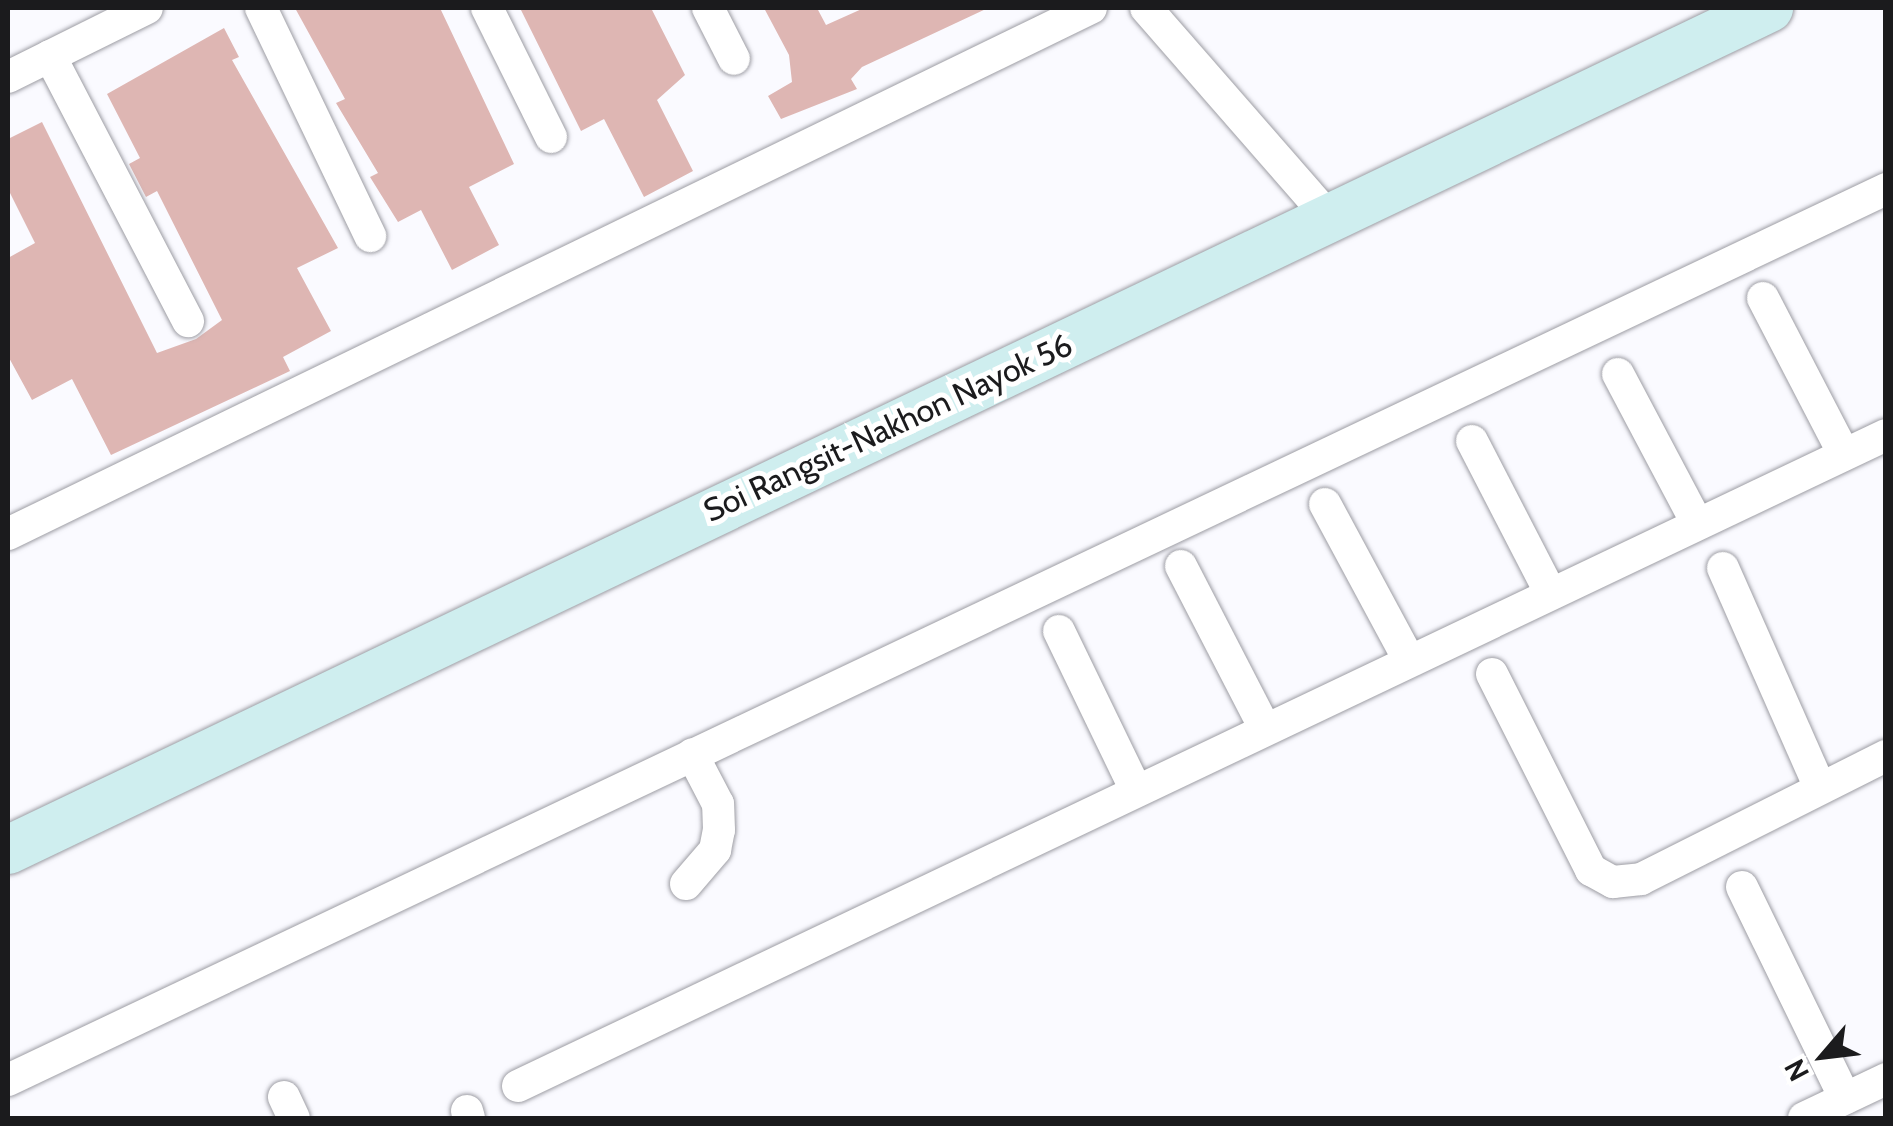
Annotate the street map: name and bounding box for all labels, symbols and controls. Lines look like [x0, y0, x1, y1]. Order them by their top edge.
street label: Soi Rangsit-Nakhon Nayok 56 [698, 326, 1078, 530]
north arrow [1773, 1006, 1873, 1106]
text: N [1777, 1053, 1816, 1087]

